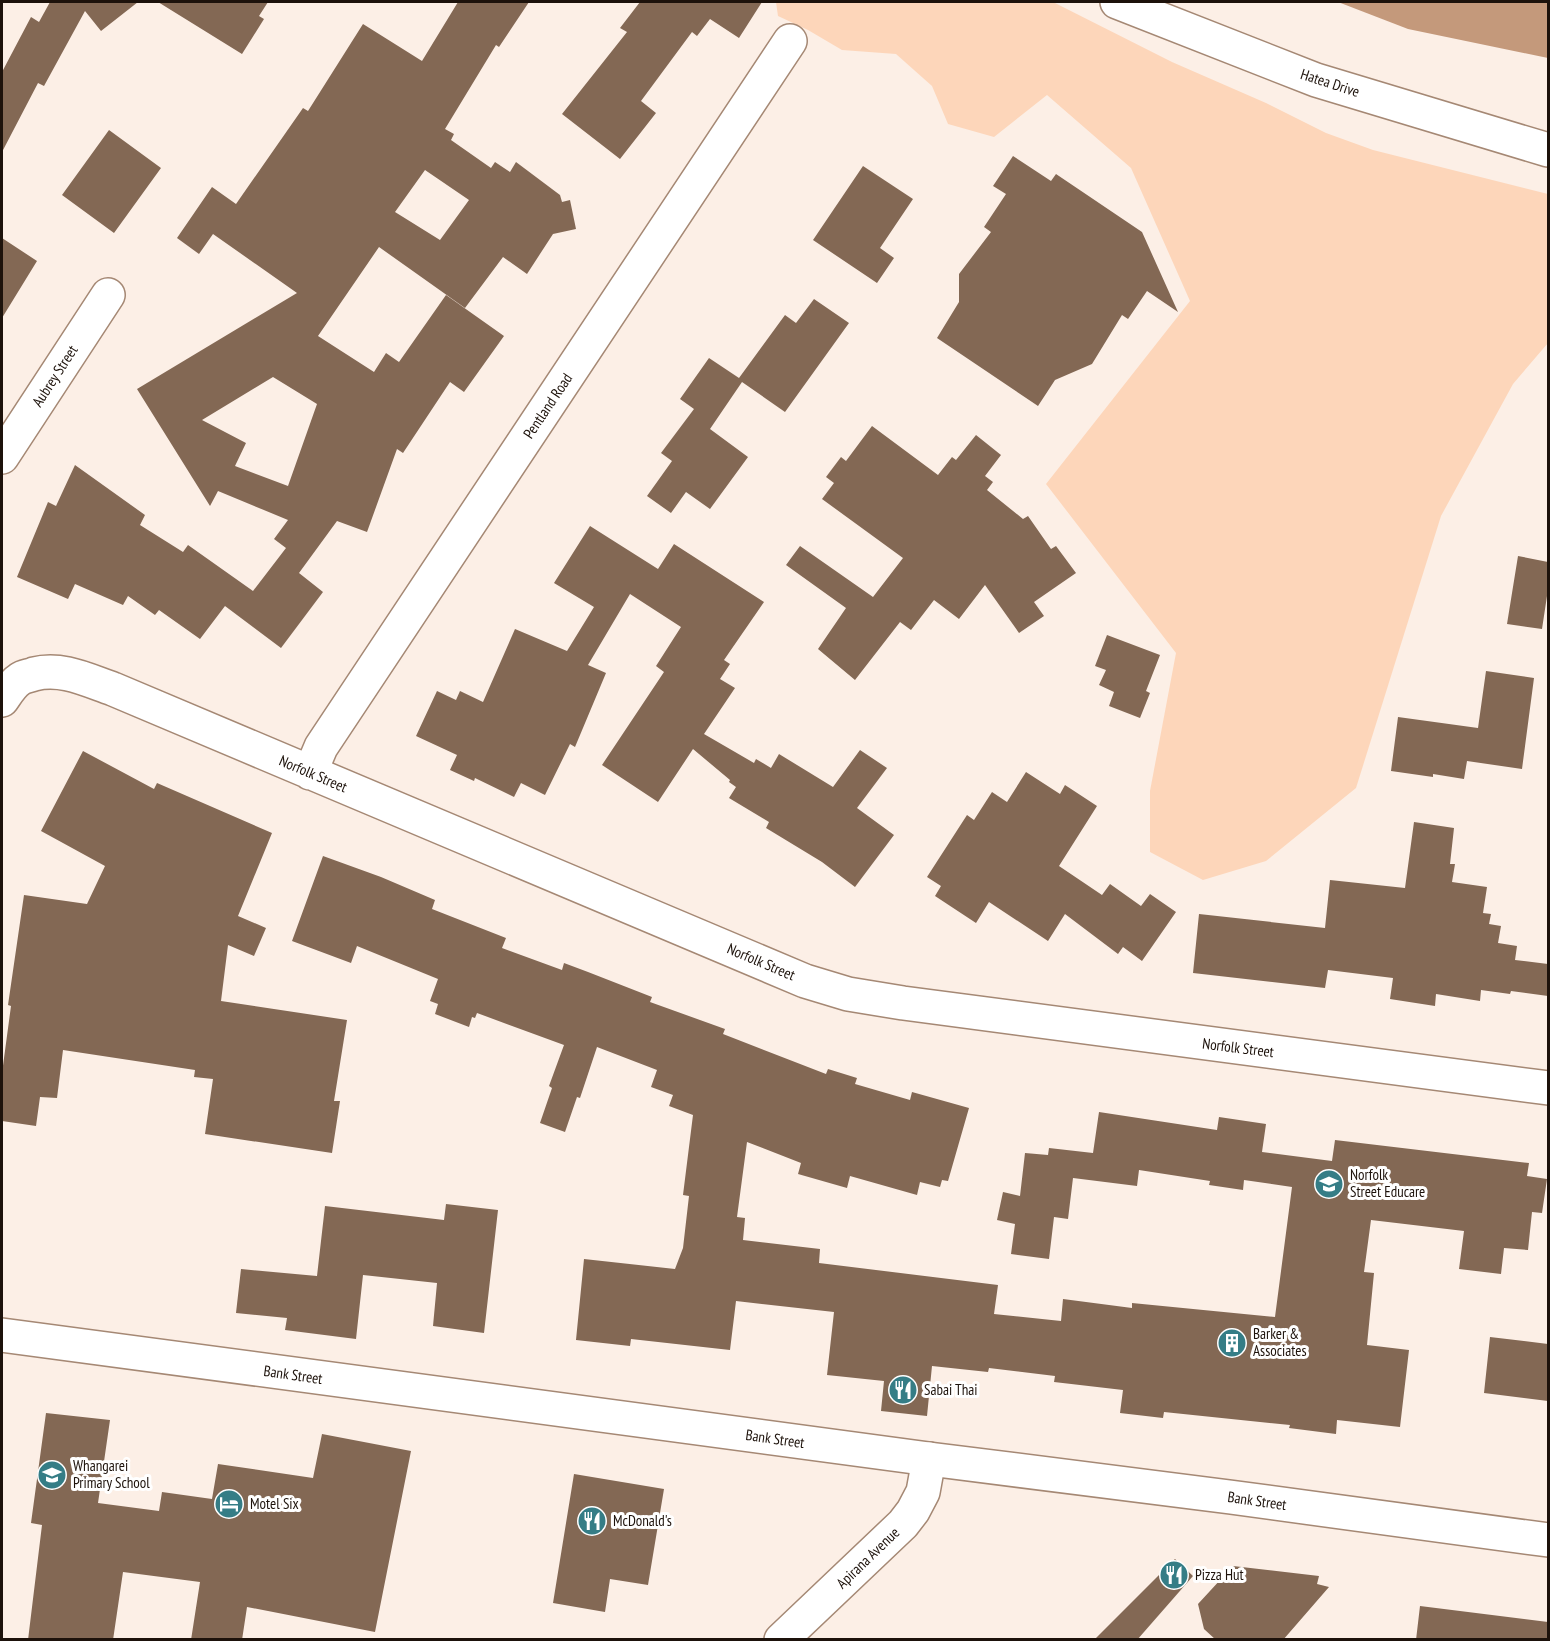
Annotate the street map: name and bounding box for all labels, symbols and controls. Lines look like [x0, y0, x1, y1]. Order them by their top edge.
street label: Hatea Drive [1298, 64, 1362, 101]
street label: Aubrey Street [28, 341, 82, 410]
street label: Pentland Road [519, 369, 576, 442]
street label: Norfolk Street [276, 751, 350, 796]
street label: Norfolk Street [724, 939, 798, 984]
street label: Norfolk Street [1201, 1034, 1275, 1061]
place label: Norfolk Street Educare [1350, 1165, 1425, 1201]
school or university icon: Norfolk Street Educare [1313, 1168, 1345, 1200]
place label: Barker & Associates [1253, 1324, 1307, 1360]
building icon: Barker & Associates [1216, 1327, 1248, 1359]
street label: Bank Street [262, 1361, 324, 1388]
restaurant icon: Sabai Thai [887, 1374, 919, 1406]
place label: Sabai Thai [924, 1380, 978, 1399]
street label: Bank Street [744, 1425, 806, 1452]
place label: Whangarei Primary School [73, 1456, 150, 1492]
school or university icon: Whangarei Primary School [36, 1459, 68, 1491]
street label: Bank Street [1226, 1487, 1288, 1514]
hotel icon: Motel Six [213, 1488, 245, 1520]
place label: Motel Six [250, 1494, 299, 1513]
restaurant icon: McDonald's [576, 1505, 608, 1537]
place label: McDonald's [613, 1511, 672, 1530]
street label: Apirana Avenue [832, 1523, 903, 1592]
restaurant icon: Pizza Hut [1158, 1559, 1190, 1591]
place label: Pizza Hut [1195, 1565, 1244, 1584]

